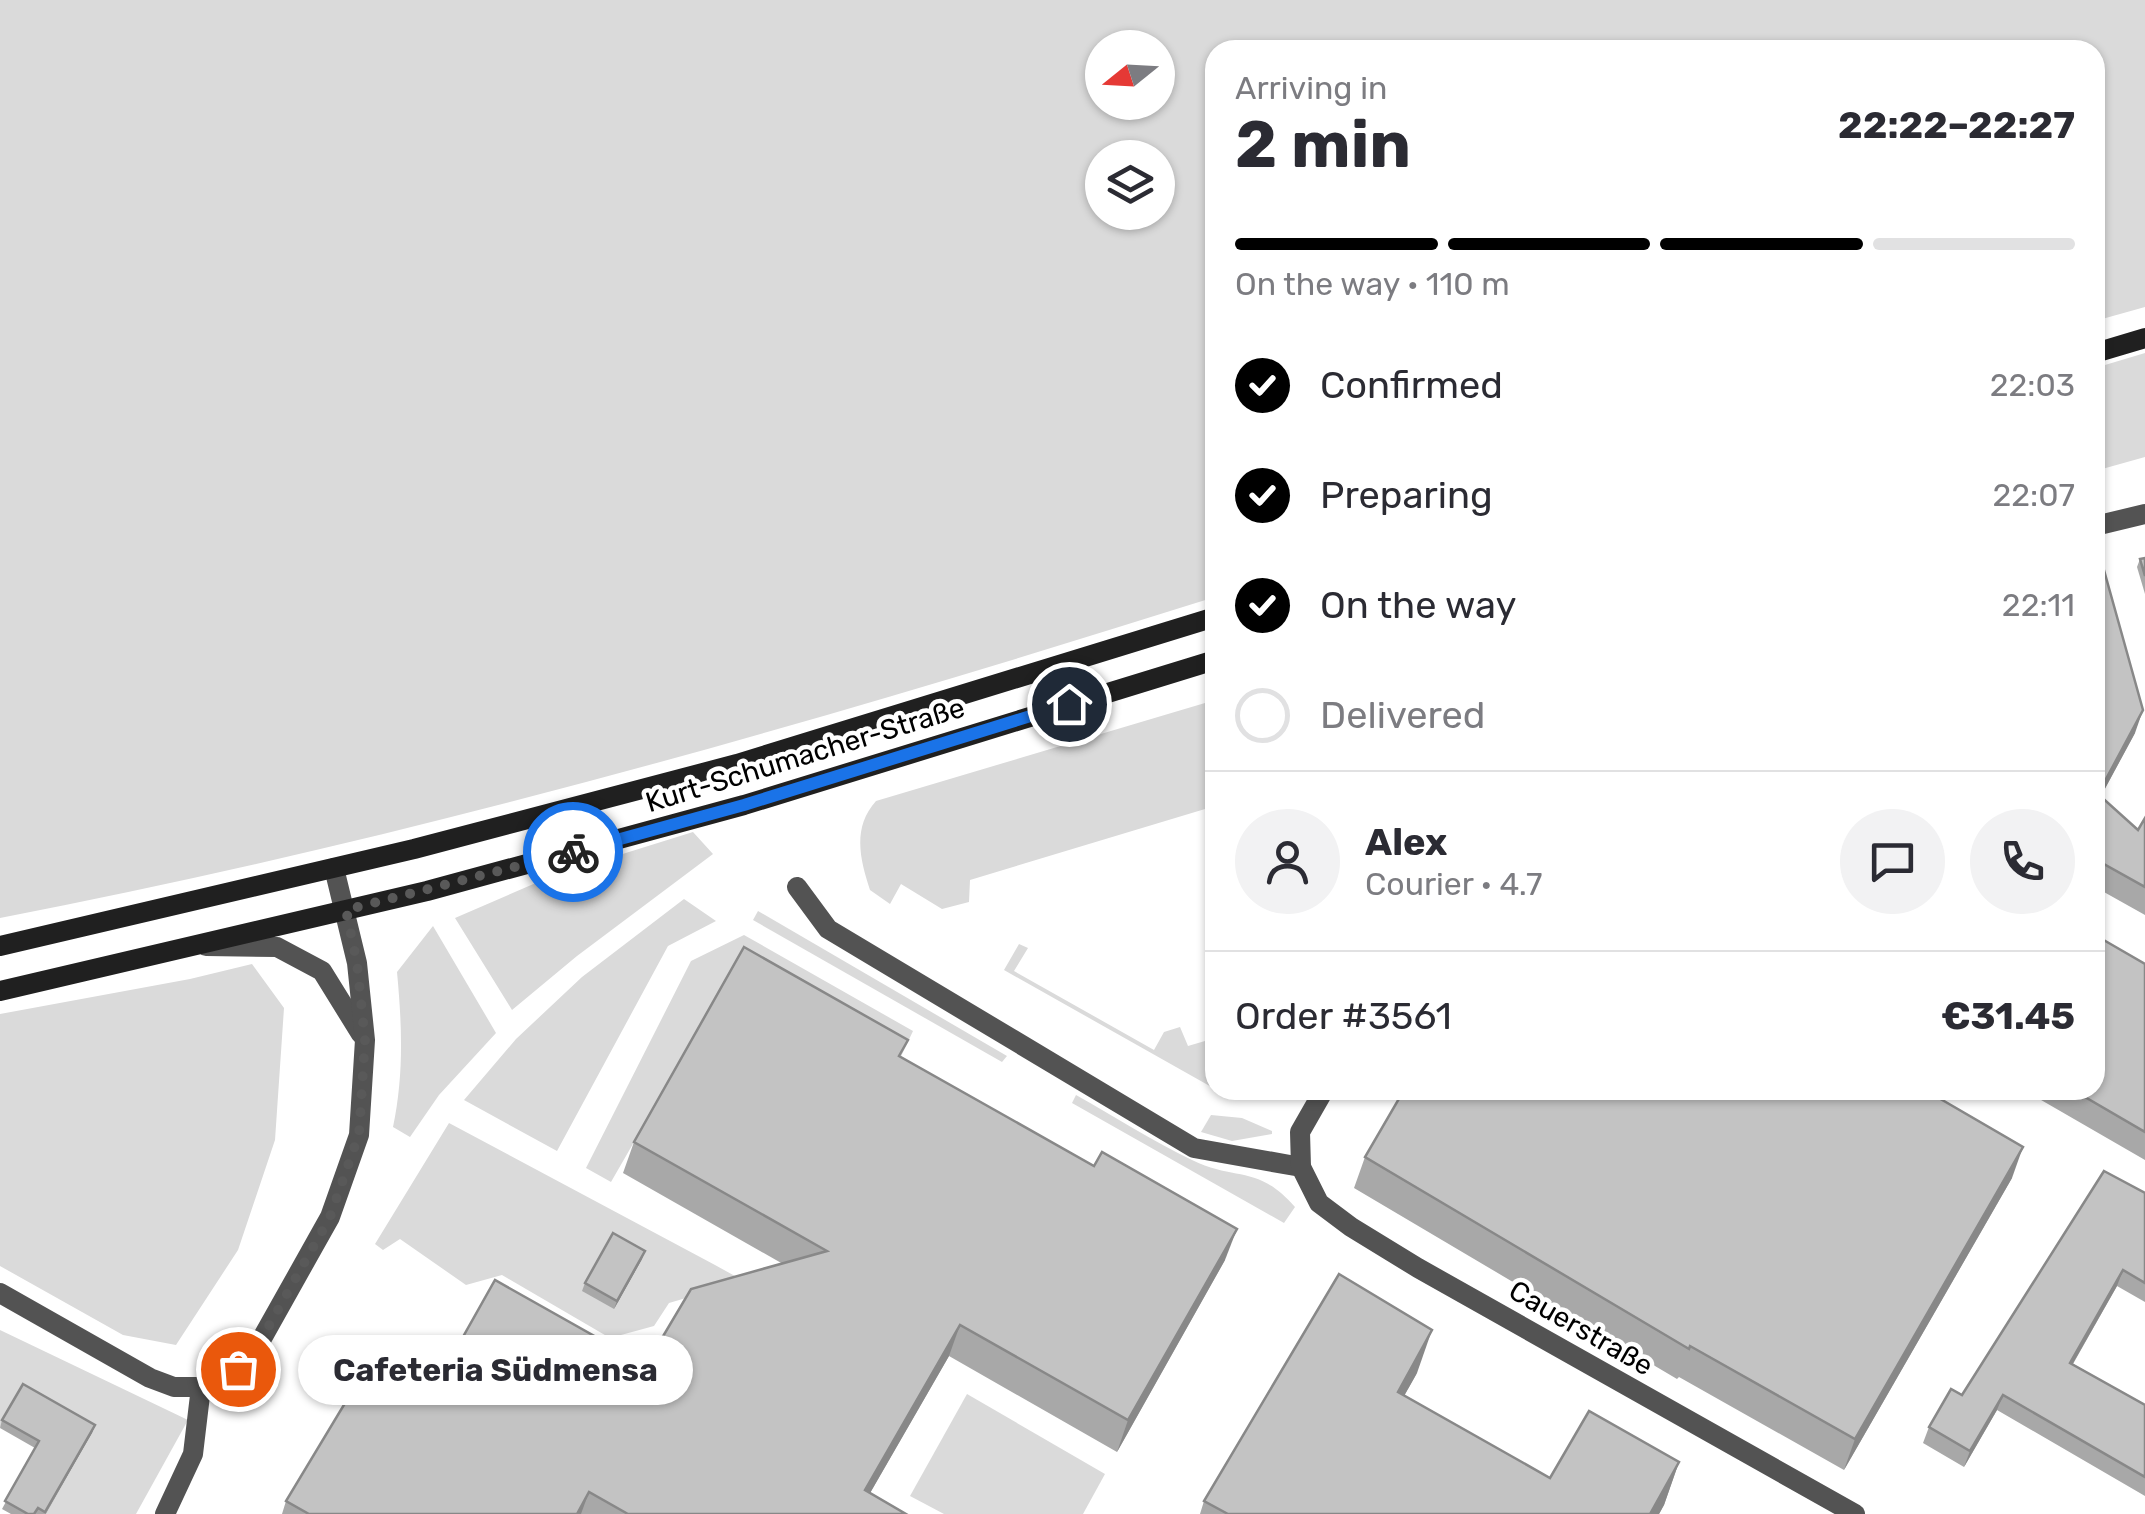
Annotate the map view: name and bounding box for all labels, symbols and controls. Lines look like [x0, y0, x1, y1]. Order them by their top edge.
north arrow [1085, 30, 1175, 120]
map controls [1085, 30, 1175, 230]
text: Arriving in [1235, 69, 1387, 107]
text: 22:22–22:27 [1838, 102, 2075, 148]
text: 2 min [1235, 106, 1411, 183]
button: layers [1085, 140, 1175, 230]
text: On the way · 110 m [1235, 265, 1510, 303]
icon: check [1235, 358, 1290, 413]
text: Confirmed [1320, 362, 1503, 408]
text: 22:03 [1990, 366, 2075, 404]
icon: check [1235, 468, 1290, 523]
text: Preparing [1320, 472, 1493, 518]
text: 22:07 [1993, 476, 2075, 514]
icon: check [1235, 578, 1290, 633]
text: On the way [1320, 582, 1516, 628]
text: 22:11 [2002, 586, 2075, 624]
pin [1027, 662, 1112, 747]
icon: home [1042, 677, 1097, 732]
street label: Kurt-Schumacher-Straße [642, 691, 968, 819]
text: Delivered [1320, 692, 1485, 738]
courier [523, 802, 623, 902]
button: person [1235, 809, 1340, 914]
button: chat [1840, 809, 1945, 914]
button: phone [1970, 809, 2075, 914]
text: Alex [1365, 819, 1447, 865]
icon: bike [546, 825, 601, 880]
text: Courier · 4.7 [1365, 865, 1542, 903]
text: Order #3561 [1235, 993, 1452, 1039]
text: €31.45 [1941, 993, 2075, 1039]
street label: Cauerstraße [1503, 1274, 1659, 1382]
pin [196, 1327, 281, 1412]
callout: Cafeteria Südmensa [298, 1334, 693, 1404]
icon: bag [211, 1342, 266, 1397]
text: Cafeteria Südmensa [333, 1351, 658, 1389]

